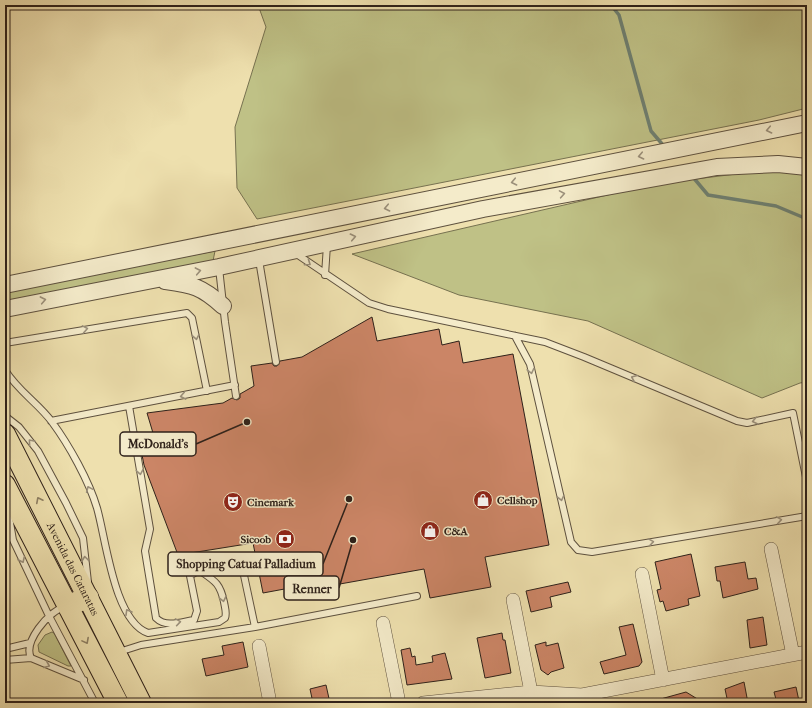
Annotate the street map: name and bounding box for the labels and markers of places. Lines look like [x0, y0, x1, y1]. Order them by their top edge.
callout: McDonald's [120, 432, 196, 456]
shop icon: Cellshop [472, 489, 494, 511]
theatre icon: Cinemark [222, 491, 244, 513]
place label: Cellshop [497, 494, 538, 507]
place label: Cinemark [247, 496, 294, 509]
shop icon: C&A [419, 520, 441, 542]
place label: C&A [444, 525, 468, 538]
bank icon: Sicoob [274, 528, 296, 550]
place label: Sicoob [240, 533, 271, 546]
callout: Shopping Catuaí Palladium [168, 552, 323, 576]
callout: Renner [284, 576, 339, 600]

